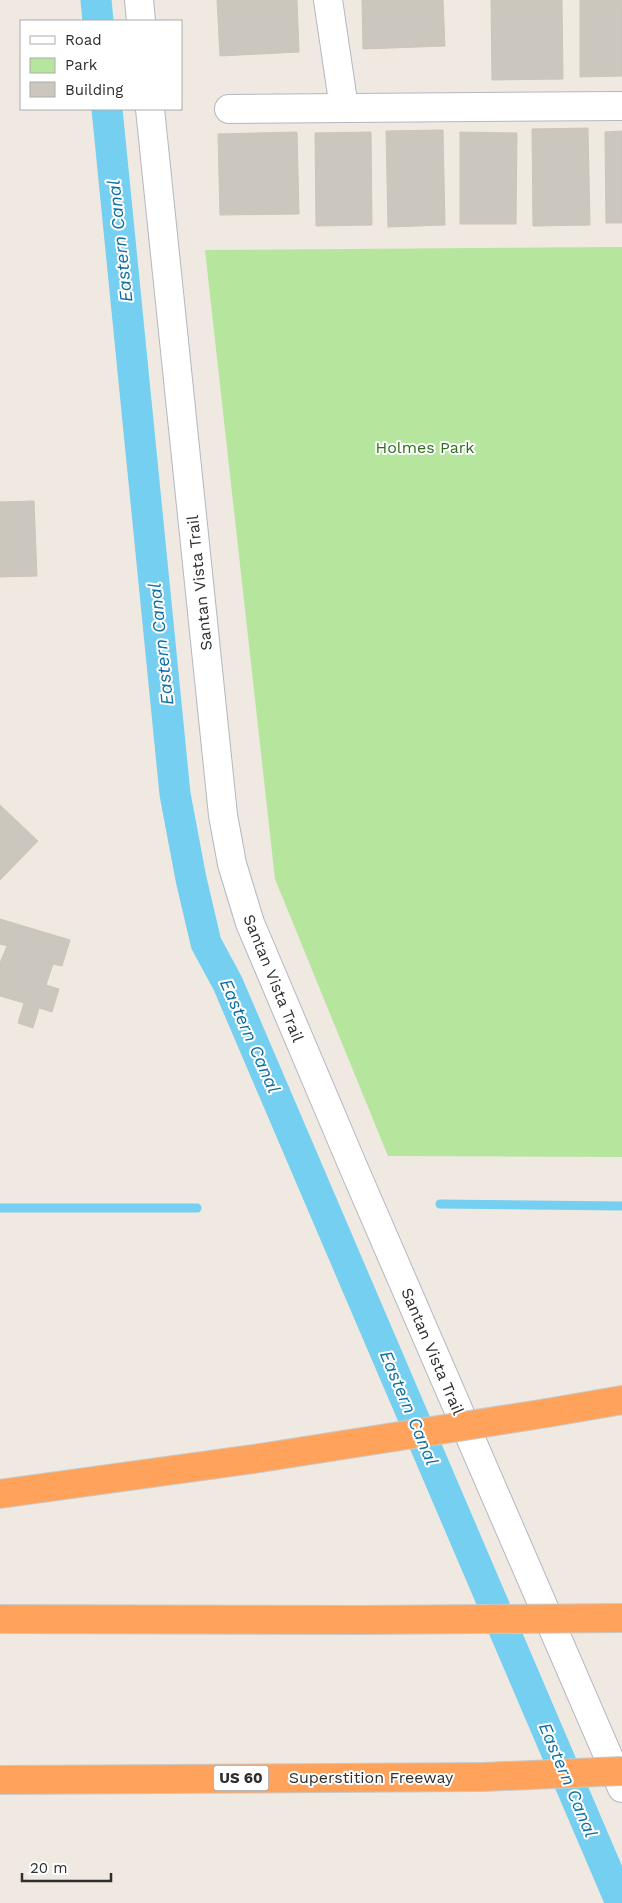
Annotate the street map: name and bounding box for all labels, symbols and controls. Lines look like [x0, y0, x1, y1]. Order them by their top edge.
legend [20, 20, 182, 110]
text: Road [65, 31, 102, 49]
text: Park [65, 56, 98, 74]
text: Building [65, 81, 123, 99]
water label: Eastern Canal [103, 179, 136, 303]
park label: Holmes Park [376, 438, 474, 457]
street label: Santan Vista Trail [183, 514, 216, 652]
water label: Eastern Canal [144, 582, 177, 706]
street label: Santan Vista Trail [239, 912, 308, 1045]
water label: Eastern Canal [216, 975, 285, 1096]
street label: Santan Vista Trail [397, 1285, 468, 1418]
water label: Eastern Canal [376, 1347, 443, 1468]
water label: Eastern Canal [535, 1719, 602, 1840]
road number: US 60 [214, 1766, 268, 1790]
street label: Superstition Freeway [289, 1768, 454, 1787]
scale bar [22, 1850, 111, 1882]
text: 20 m [30, 1859, 68, 1877]

